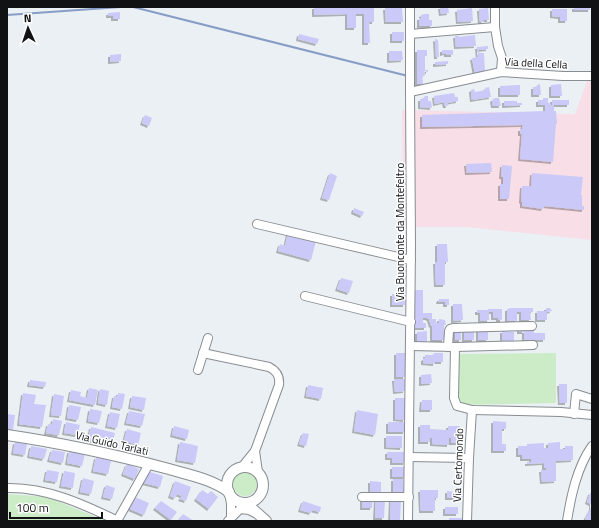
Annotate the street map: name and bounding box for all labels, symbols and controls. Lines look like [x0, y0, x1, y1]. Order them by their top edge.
north arrow [8, 8, 48, 48]
text: N [23, 10, 32, 26]
street label: Via della Cella [504, 53, 568, 73]
street label: Via Buonconte da Montefeltro [392, 163, 408, 301]
street label: Via Guido Tarlati [74, 427, 150, 459]
street label: Via Certomondo [449, 427, 467, 502]
scale bar [10, 494, 102, 520]
text: 100 m [16, 498, 49, 517]

